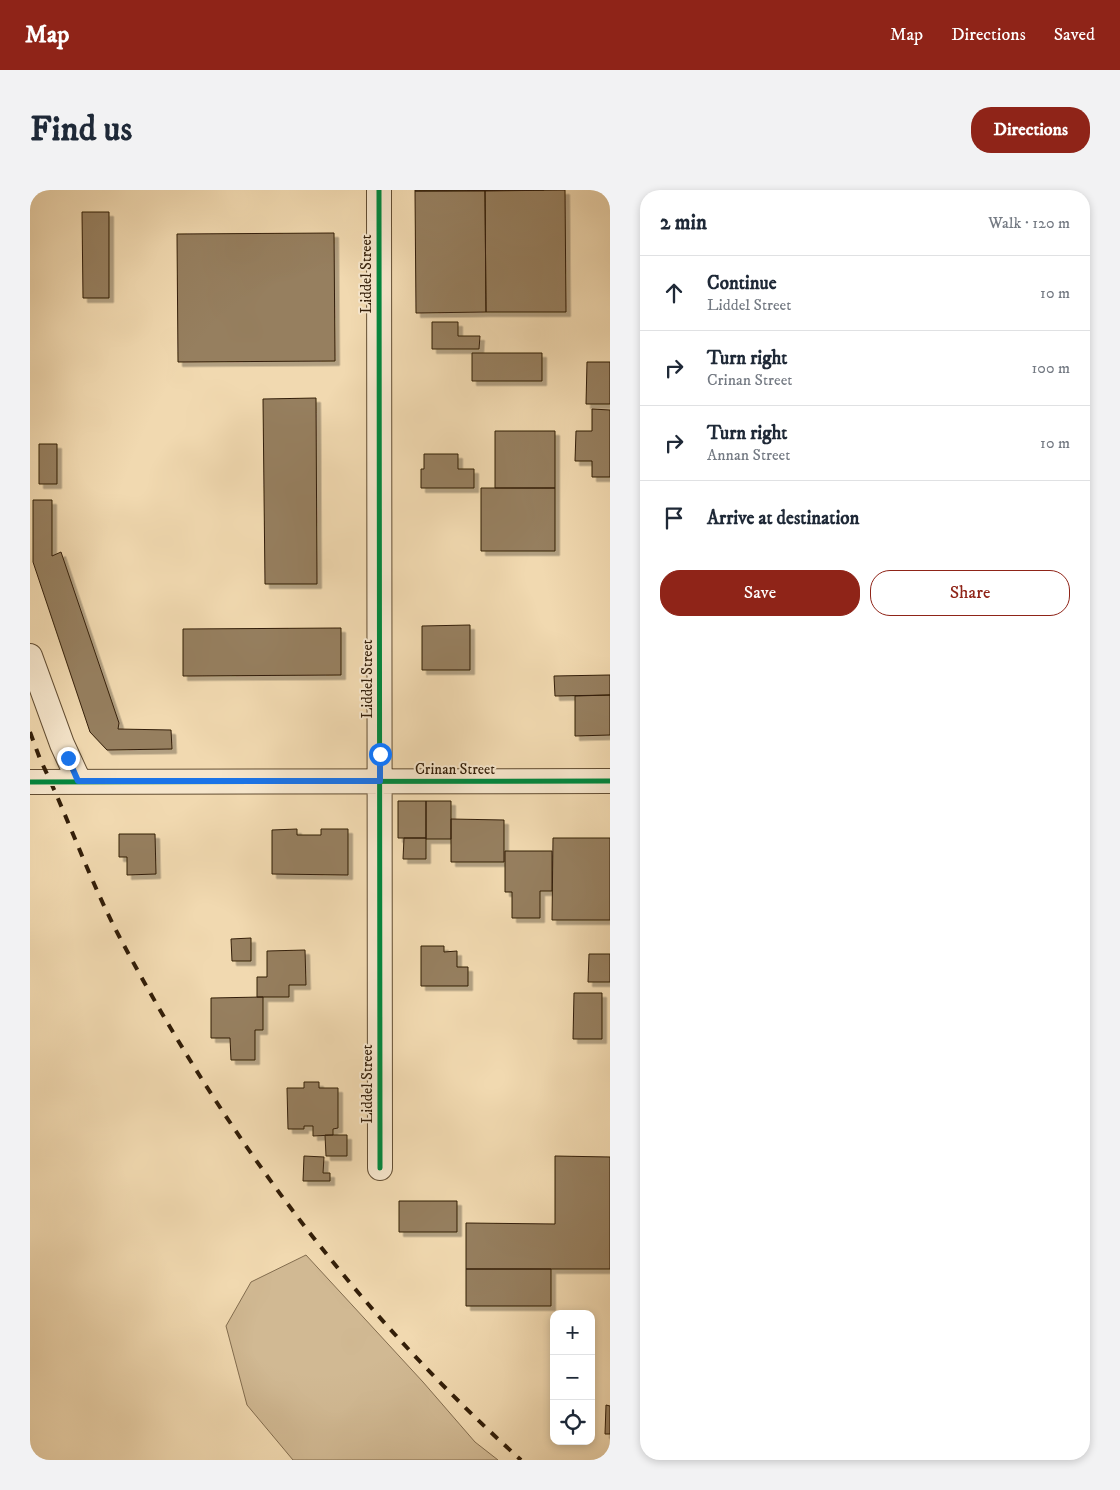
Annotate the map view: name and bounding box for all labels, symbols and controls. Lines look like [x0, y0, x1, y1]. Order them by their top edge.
text: Map [25, 20, 69, 50]
text: Map [890, 24, 923, 46]
text: Directions [951, 24, 1026, 46]
text: Saved [1054, 24, 1095, 46]
button: Directions [971, 107, 1090, 153]
text: Find us [30, 108, 132, 152]
text: 2 min [660, 210, 707, 236]
text: Walk · 120 m [988, 213, 1070, 233]
street label: Liddel Street [357, 234, 376, 314]
text: Continue [707, 272, 777, 295]
icon: ahead [660, 279, 688, 307]
text: 10 m [1040, 283, 1070, 303]
text: Liddel Street [707, 295, 791, 315]
text: Turn right [707, 347, 787, 370]
icon: right [660, 354, 688, 382]
text: 100 m [1032, 358, 1070, 378]
text: Crinan Street [707, 370, 792, 390]
text: Turn right [707, 422, 787, 445]
icon: right [660, 429, 688, 457]
text: 10 m [1040, 433, 1070, 453]
text: Annan Street [707, 445, 790, 465]
icon: arrive [660, 504, 688, 532]
text: Arrive at destination [707, 507, 859, 530]
button: Save [660, 570, 860, 616]
button: Share [870, 570, 1070, 616]
street label: Liddel Street [358, 639, 377, 719]
route start [369, 743, 392, 766]
route end [57, 747, 80, 770]
street label: Crinan Street [415, 760, 495, 779]
street label: Liddel Street [358, 1044, 377, 1124]
map controls [550, 1310, 595, 1445]
button: + [550, 1310, 595, 1355]
button: − [550, 1355, 595, 1400]
button: locate [550, 1400, 595, 1445]

